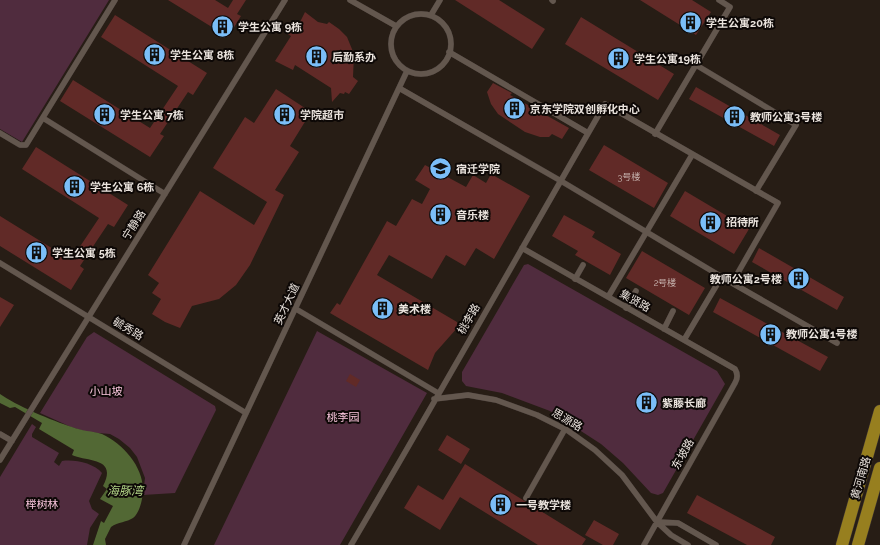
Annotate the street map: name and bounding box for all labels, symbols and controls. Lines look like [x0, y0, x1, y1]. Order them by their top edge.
building icon: 学生公寓20栋 [678, 10, 704, 36]
building icon: 学生公寓 9栋 [209, 14, 235, 40]
place label: 学生公寓20栋 [706, 17, 774, 30]
place label: 学生公寓 9栋 [238, 21, 302, 34]
building icon: 学生公寓 8栋 [141, 42, 167, 68]
building icon: 后勤系办 [303, 44, 329, 70]
building icon: 学生公寓19栋 [606, 46, 632, 72]
place label: 学生公寓 8栋 [170, 49, 234, 62]
place label: 后勤系办 [332, 51, 376, 64]
place label: 学生公寓19栋 [634, 53, 701, 66]
building icon: 京东学院双创孵化中心 [502, 96, 528, 122]
building icon: 学生公寓 7栋 [92, 102, 118, 128]
building icon: 学院超市 [271, 102, 297, 128]
place label: 京东学院双创孵化中心 [530, 103, 640, 116]
building icon: 教师公寓3号楼 [722, 104, 748, 130]
place label: 学生公寓 7栋 [120, 109, 184, 122]
place label: 学院超市 [300, 109, 344, 122]
place label: 教师公寓3号楼 [750, 111, 822, 124]
school or university icon: 宿迁学院 [427, 156, 453, 182]
place label: 宿迁学院 [456, 163, 500, 176]
house number: 3号楼 [618, 172, 640, 182]
building icon: 学生公寓 6栋 [62, 174, 88, 200]
place label: 学生公寓 6栋 [90, 181, 154, 194]
building icon: 音乐楼 [428, 202, 454, 228]
street label: 宁静路 [120, 208, 148, 242]
place label: 音乐楼 [456, 209, 489, 222]
building icon: 招待所 [697, 209, 723, 235]
place label: 招待所 [726, 216, 759, 229]
building icon: 学生公寓 5栋 [23, 240, 49, 266]
place label: 学生公寓 5栋 [52, 247, 116, 260]
building icon: 教师公寓2号楼 [785, 266, 811, 292]
place label: 教师公寓2号楼 [710, 273, 782, 286]
house number: 2号楼 [654, 278, 676, 288]
street label: 英才大道 [272, 281, 302, 327]
street label: 集贤路 [617, 287, 653, 315]
building icon: 美术楼 [370, 296, 396, 322]
street label: 桃李路 [455, 301, 483, 337]
place label: 美术楼 [398, 303, 431, 316]
street label: 毓秀路 [111, 315, 145, 343]
building icon: 教师公寓1号楼 [757, 321, 783, 347]
place label: 教师公寓1号楼 [786, 328, 857, 341]
park label: 小山坡 [90, 385, 123, 398]
building icon: 紫藤长廊 [633, 390, 659, 416]
place label: 紫藤长廊 [662, 397, 706, 410]
street label: 思源路 [549, 406, 585, 434]
park label: 桃李园 [327, 411, 360, 424]
street label: 东坡路 [669, 436, 697, 472]
street label: 黄河南路 [849, 455, 873, 501]
water label: 海豚湾 [107, 484, 145, 498]
building icon: 一号教学楼 [488, 492, 514, 518]
park label: 榉树林 [26, 498, 59, 511]
place label: 一号教学楼 [516, 499, 571, 512]

